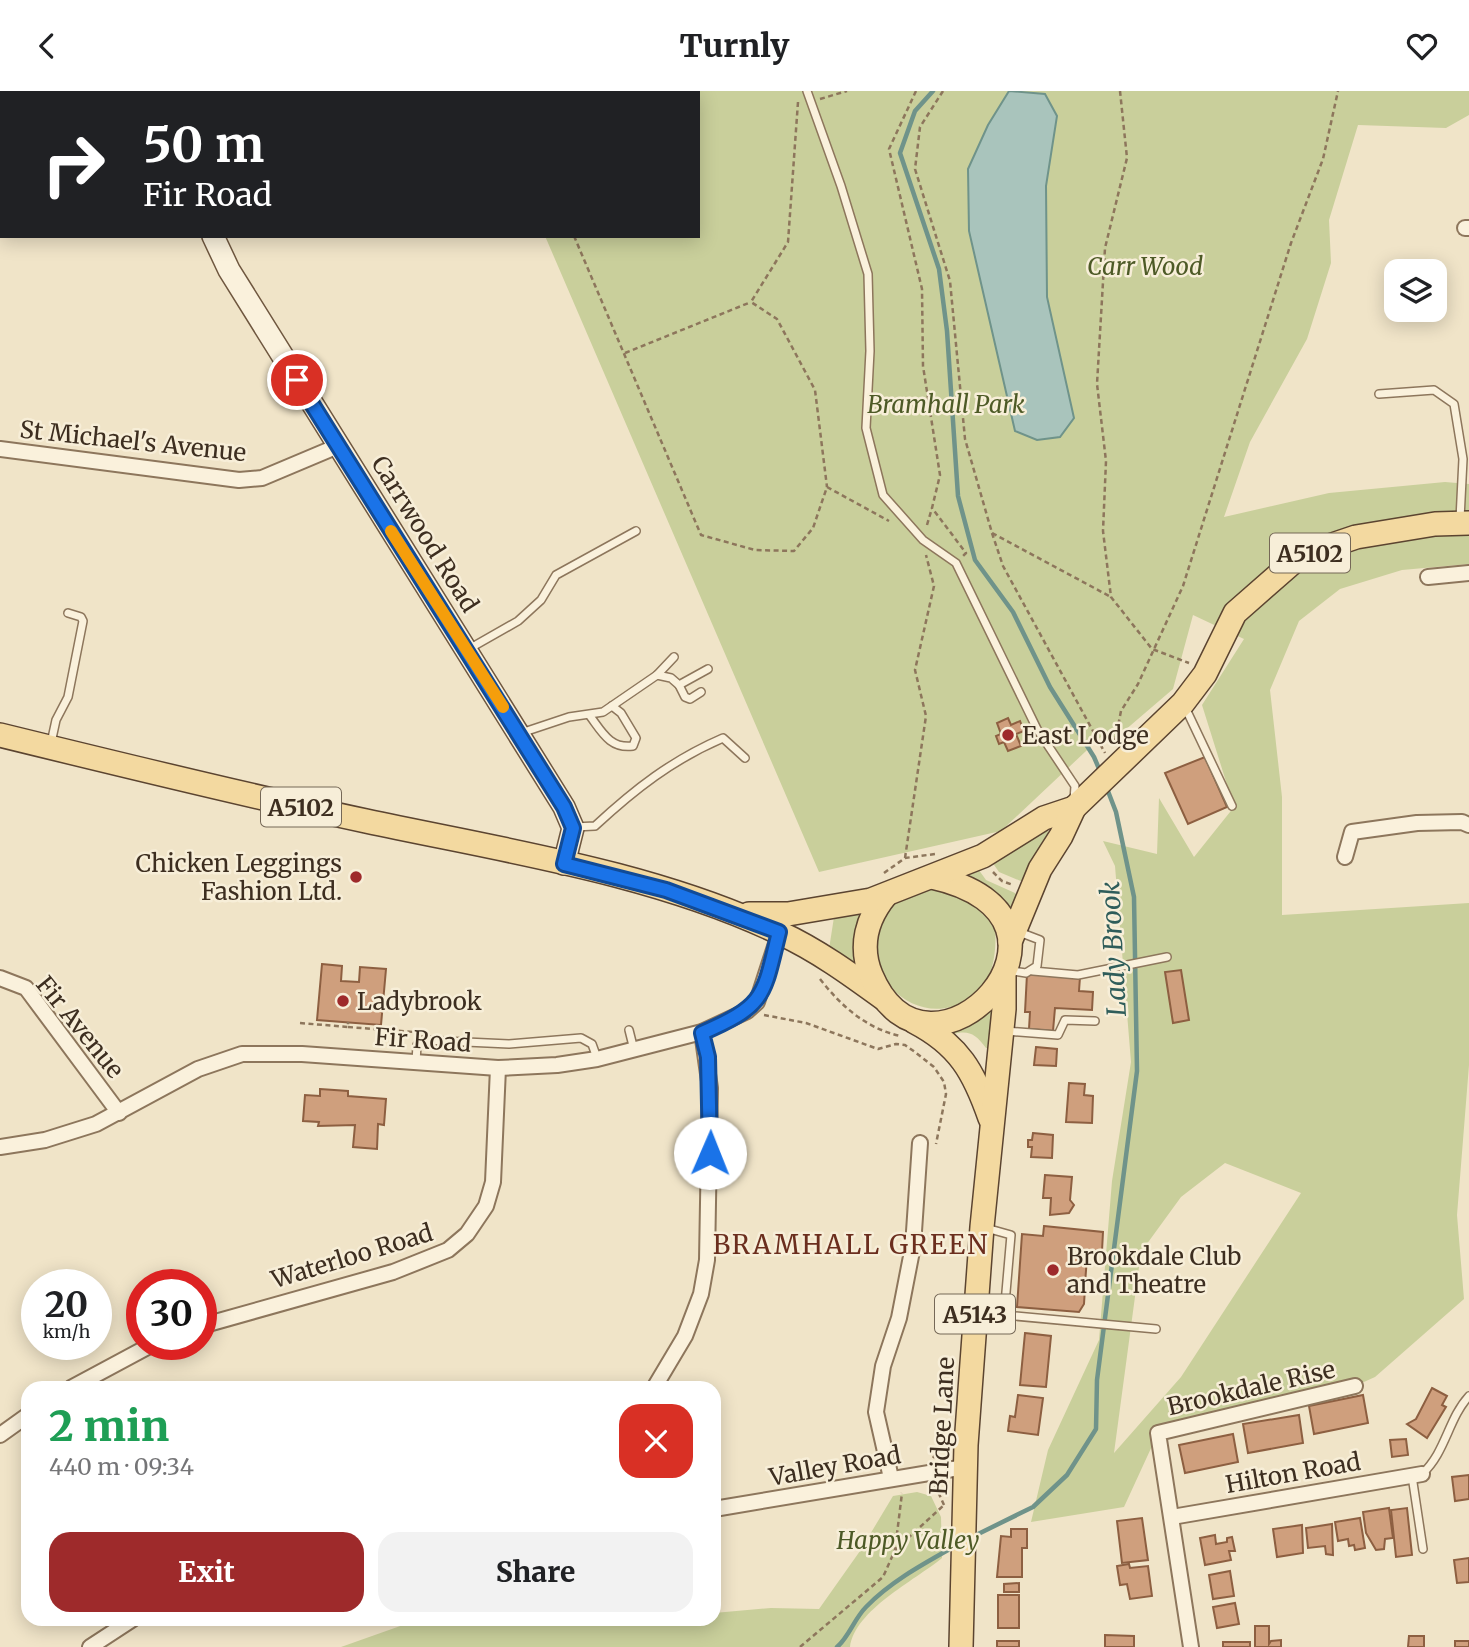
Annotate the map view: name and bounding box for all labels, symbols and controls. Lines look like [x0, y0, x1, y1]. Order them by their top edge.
text: Turnly [680, 26, 789, 66]
icon: back [28, 27, 66, 65]
icon: heart [1403, 27, 1441, 65]
text: 50 m [143, 114, 264, 175]
icon: right [28, 119, 119, 210]
text: Fir Road [143, 175, 272, 215]
park label: Carr Wood [1087, 251, 1203, 282]
map controls [1384, 259, 1447, 322]
button: layers [1384, 259, 1447, 322]
pin [267, 350, 327, 410]
icon: arrive [278, 361, 316, 399]
park label: Bramhall Park [867, 389, 1025, 420]
street label: St Michael's Avenue [18, 414, 248, 468]
street label: Carrwood Road [364, 450, 486, 618]
road number: A5102 [1270, 533, 1350, 573]
place label: East Lodge [1022, 720, 1149, 751]
marker: East Lodge [1000, 727, 1016, 743]
road number: A5102 [261, 787, 341, 827]
place label: Chicken Leggings Fashion Ltd. [135, 848, 342, 907]
marker: Chicken Leggings Fashion Ltd. [348, 869, 364, 885]
water label: Lady Brook [1093, 881, 1133, 1017]
street label: Fir Avenue [29, 970, 131, 1084]
place label: Ladybrook [357, 986, 483, 1017]
marker: Ladybrook [335, 993, 351, 1009]
street label: Fir Road [374, 1021, 472, 1059]
position arrow [673, 1116, 747, 1190]
street label: Waterloo Road [267, 1217, 436, 1296]
district label: BRAMHALL GREEN [713, 1228, 989, 1261]
place label: Brookdale Club and Theatre [1067, 1241, 1241, 1300]
marker: Brookdale Club and Theatre [1045, 1262, 1061, 1278]
speed limit sign: 30 [126, 1269, 217, 1360]
text: 20 [45, 1283, 88, 1327]
road number: A5143 [935, 1295, 1015, 1333]
text: km/h [43, 1320, 90, 1343]
street label: Brookdale Rise [1164, 1354, 1338, 1422]
street label: Bridge Lane [923, 1356, 961, 1496]
text: 2 min [49, 1400, 169, 1452]
button: close [619, 1404, 693, 1478]
street label: Valley Road [766, 1439, 903, 1493]
street label: Hilton Road [1223, 1446, 1363, 1500]
text: 440 m · 09:34 [49, 1452, 194, 1481]
park label: Happy Valley [836, 1525, 979, 1556]
button: Exit [49, 1532, 364, 1612]
button: Share [378, 1532, 693, 1612]

